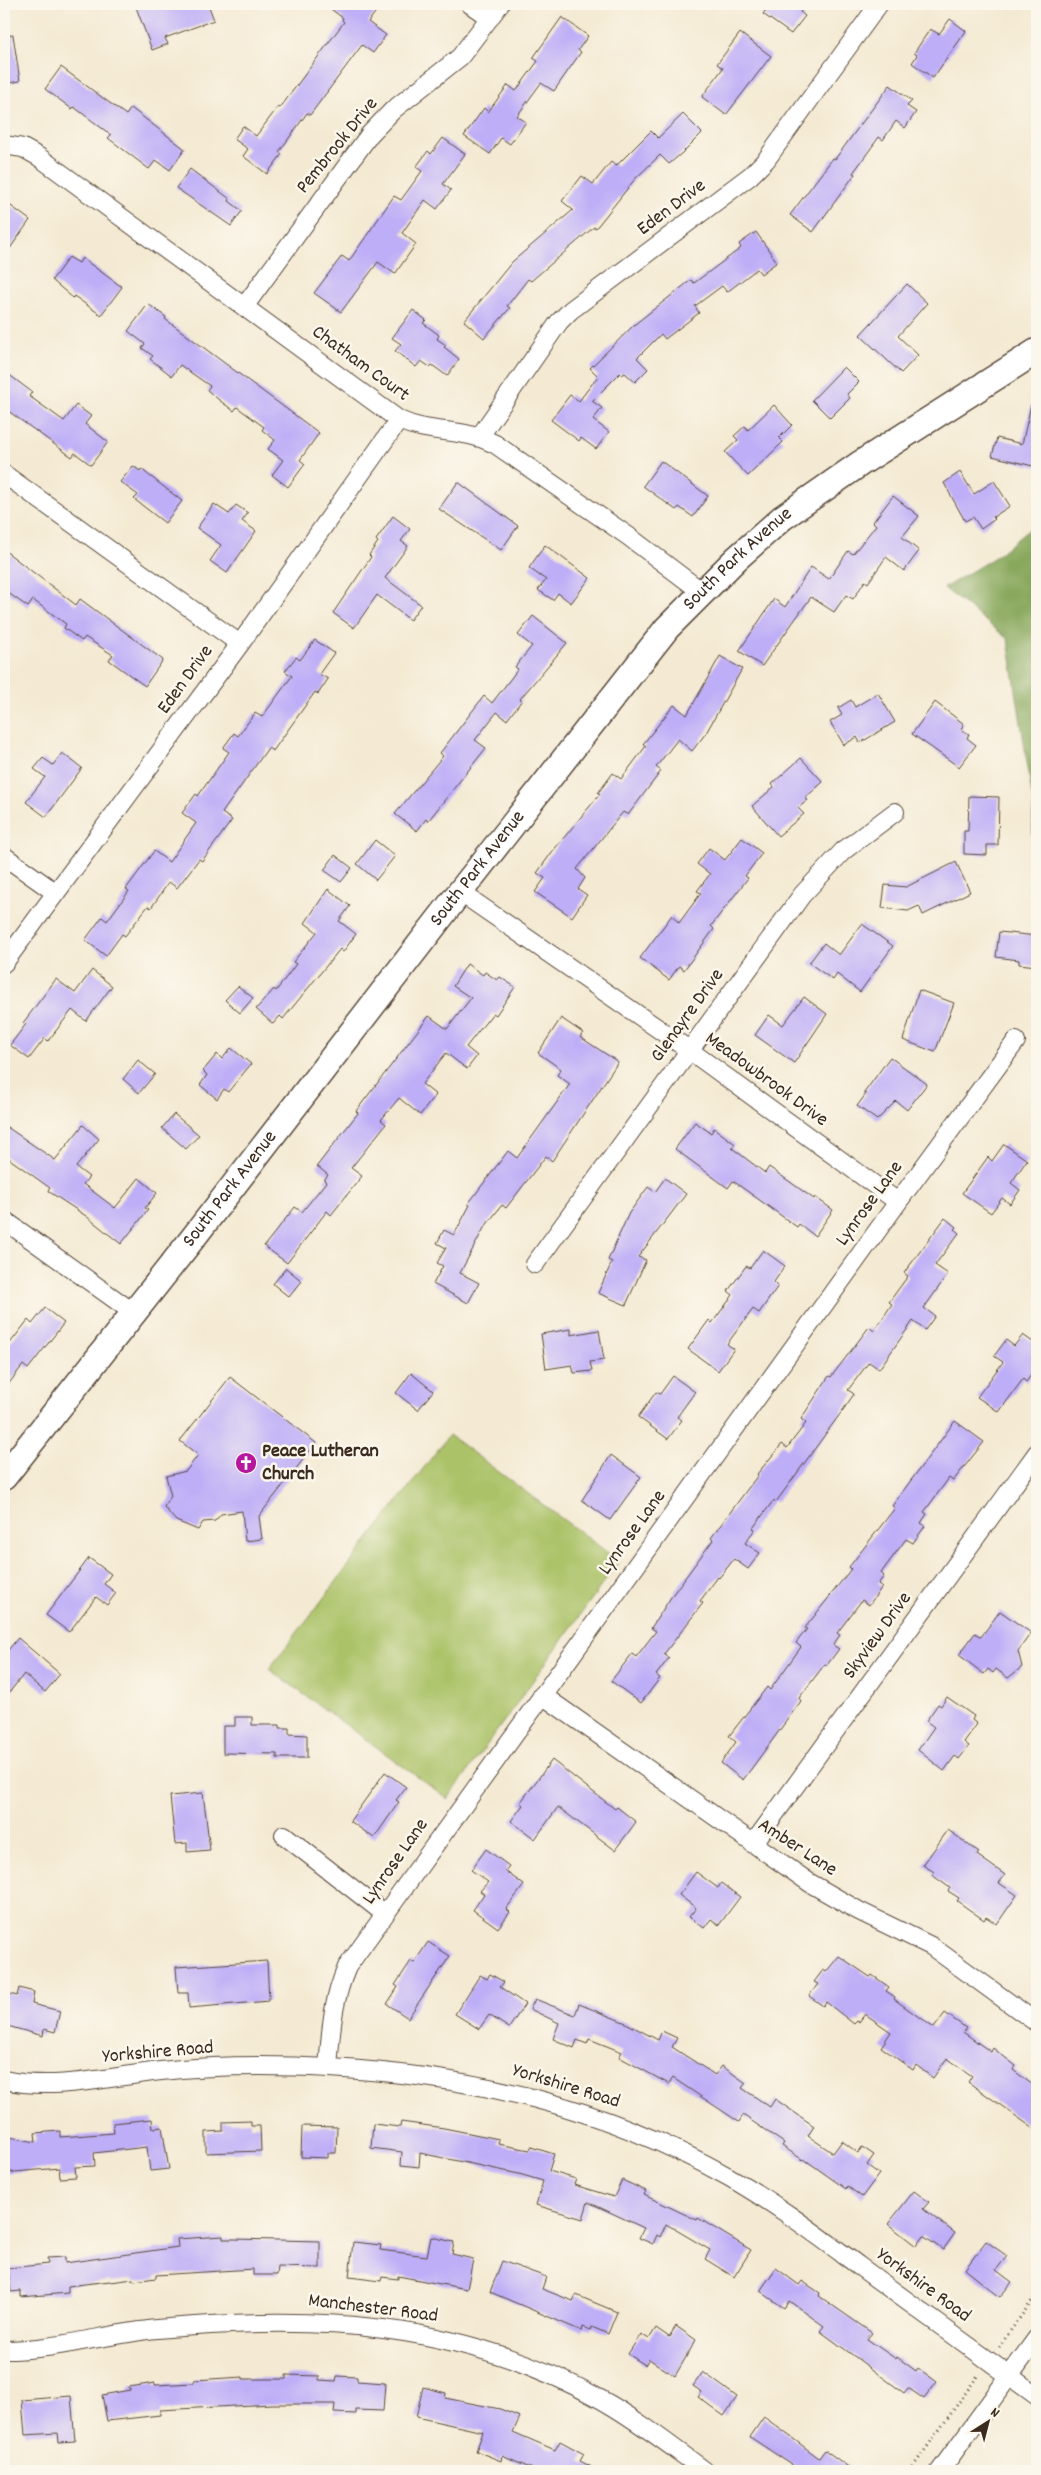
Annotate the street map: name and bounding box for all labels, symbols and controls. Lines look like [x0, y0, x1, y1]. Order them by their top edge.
street label: Pembrook Drive [290, 92, 386, 200]
street label: Eden Drive [632, 173, 712, 243]
street label: Chatham Court [305, 319, 415, 409]
street label: South Park Avenue [677, 501, 798, 618]
street label: Eden Drive [151, 639, 221, 720]
street label: South Park Avenue [424, 805, 533, 933]
street label: Glenayre Drive [644, 963, 732, 1069]
street label: Meadowbrook Drive [699, 1026, 834, 1134]
street label: South Park Avenue [176, 1125, 285, 1254]
street label: Lynrose Lane [830, 1155, 911, 1252]
place label: Peace Lutheran Church [262, 1438, 379, 1489]
church icon: Peace Lutheran Church [234, 1451, 258, 1475]
street label: Lynrose Lane [593, 1484, 674, 1581]
street label: Skyview Drive [837, 1586, 919, 1685]
street label: Amber Lane [752, 1812, 842, 1884]
street label: Lynrose Lane [356, 1813, 436, 1911]
street label: Yorkshire Road [101, 2034, 215, 2072]
street label: Yorkshire Road [509, 2057, 623, 2117]
street label: Yorkshire Road [870, 2242, 976, 2330]
street label: Manchester Road [307, 2287, 439, 2331]
north arrow [964, 2398, 1014, 2448]
text: N [986, 2403, 1003, 2423]

